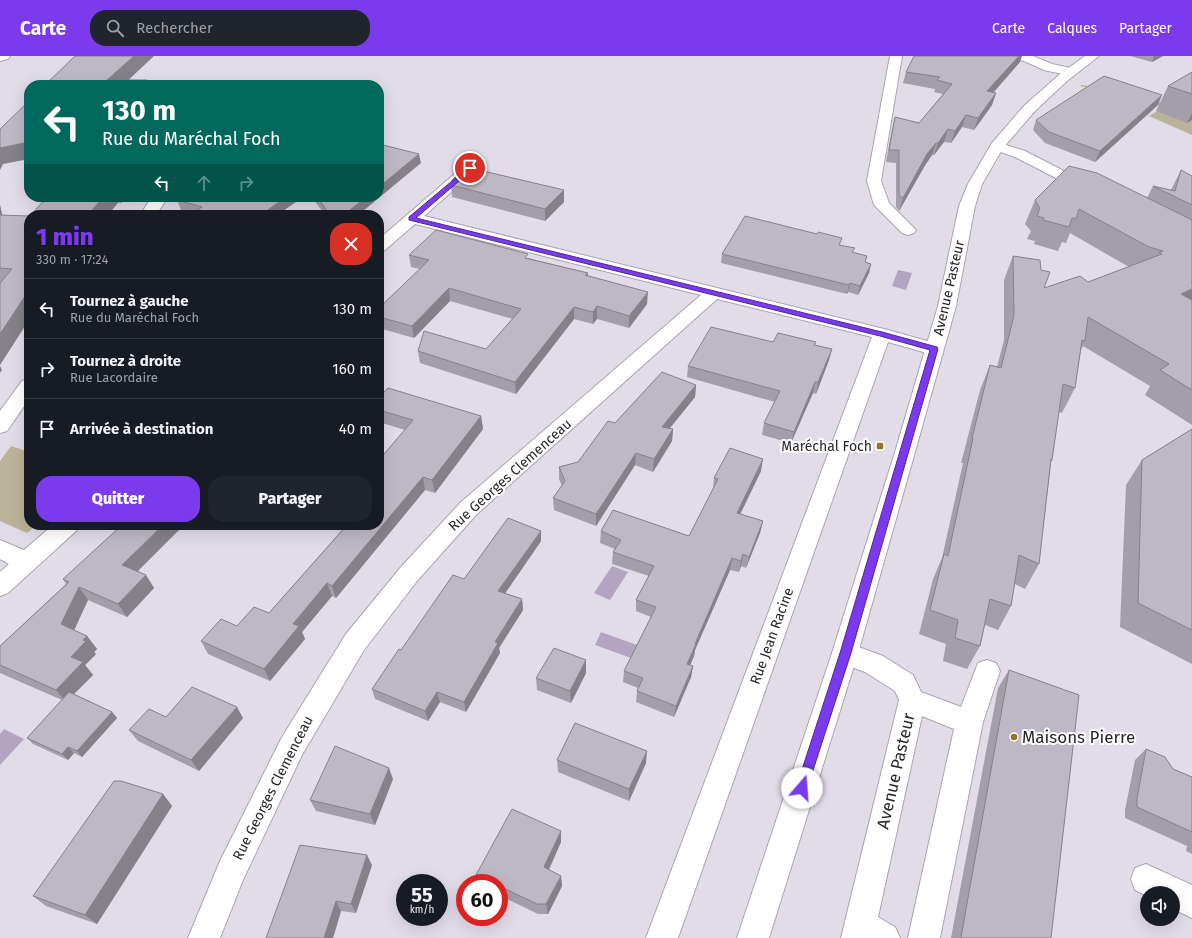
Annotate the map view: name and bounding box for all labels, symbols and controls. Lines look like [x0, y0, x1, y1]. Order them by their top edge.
search box [90, 10, 370, 46]
text: Carte [20, 17, 66, 40]
icon: search [104, 17, 126, 39]
text: Rechercher [136, 19, 213, 37]
text: Carte [992, 20, 1025, 37]
text: Calques [1047, 20, 1097, 37]
text: Partager [1119, 20, 1172, 37]
text: 130 m [102, 94, 176, 127]
icon: left [36, 96, 88, 148]
text: Rue du Maréchal Foch [102, 128, 281, 150]
pin [453, 151, 487, 185]
icon: arrive [459, 157, 481, 179]
icon: left [151, 172, 173, 194]
icon: ahead [193, 172, 215, 194]
icon: right [235, 172, 257, 194]
text: 1 min [36, 223, 94, 251]
button: close [330, 223, 372, 265]
street label: Avenue Pasteur [930, 238, 968, 337]
text: 330 m · 17:24 [36, 252, 108, 267]
text: Tournez à gauche [70, 292, 189, 310]
icon: left [36, 298, 58, 320]
text: 130 m [333, 300, 372, 318]
text: Rue du Maréchal Foch [70, 310, 199, 325]
text: Tournez à droite [70, 352, 181, 370]
icon: right [36, 358, 58, 380]
text: 160 m [332, 360, 372, 378]
text: Rue Lacordaire [70, 370, 158, 385]
street label: Rue Georges Clemenceau [445, 415, 575, 535]
icon: arrive [36, 418, 58, 440]
text: Arrivée à destination [70, 420, 213, 438]
text: 40 m [339, 420, 372, 438]
place label: Maréchal Foch [781, 438, 872, 455]
marker: Maréchal Foch [875, 441, 885, 451]
button: Quitter [36, 476, 200, 522]
button: Partager [208, 476, 372, 522]
street label: Rue Jean Racine [747, 585, 797, 687]
street label: Avenue Pasteur [872, 710, 920, 831]
street label: Rue Georges Clemenceau [229, 713, 317, 863]
place label: Maisons Pierre [1022, 727, 1135, 748]
marker: Maisons Pierre [1009, 732, 1019, 742]
position arrow [781, 767, 823, 809]
speed limit sign: 60 [456, 874, 508, 926]
text: 55 [411, 883, 433, 907]
map controls [1140, 886, 1180, 926]
button: sound [1140, 886, 1180, 926]
text: km/h [410, 904, 434, 916]

